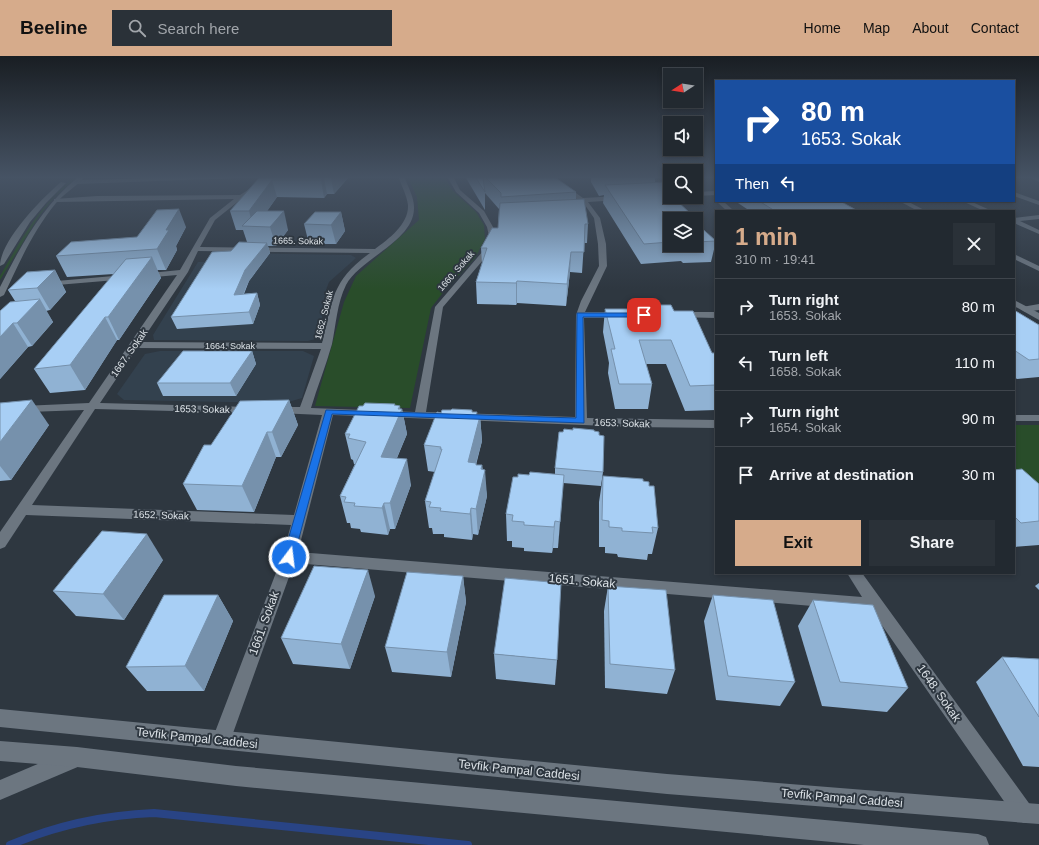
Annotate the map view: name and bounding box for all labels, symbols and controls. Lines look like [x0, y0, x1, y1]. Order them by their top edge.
search box [112, 10, 392, 46]
text: Beeline [20, 17, 88, 38]
icon: search [126, 17, 148, 39]
text: Search here [158, 20, 239, 37]
text: Home [804, 20, 841, 36]
text: Map [863, 20, 890, 36]
text: About [912, 20, 949, 36]
text: Contact [971, 20, 1019, 36]
north arrow [663, 68, 703, 108]
map controls [663, 68, 703, 252]
icon: right [735, 96, 787, 148]
text: 80 m [801, 96, 865, 127]
button: sound [663, 116, 703, 156]
text: 1653. Sokak [801, 129, 901, 149]
button: search [663, 164, 703, 204]
icon: left [777, 172, 799, 194]
text: Then [735, 175, 769, 192]
button: layers [663, 212, 703, 252]
text: 1 min [735, 223, 798, 250]
button: close [953, 223, 995, 265]
street label: 1665. Sokak [273, 236, 324, 246]
street label: 1660. Sokak [436, 248, 477, 293]
text: 310 m · 19:41 [735, 252, 815, 267]
street label: 1662. Sokak [313, 289, 335, 340]
text: Turn right [769, 291, 839, 308]
icon: right [735, 296, 757, 318]
pin [627, 298, 661, 332]
text: 80 m [962, 298, 995, 315]
icon: arrive [633, 304, 655, 326]
text: 1653. Sokak [769, 308, 841, 323]
street label: 1667. Sokak [109, 326, 150, 379]
street label: 1664. Sokak [205, 341, 256, 351]
text: Turn left [769, 347, 828, 364]
icon: left [735, 352, 757, 374]
text: 110 m [954, 354, 995, 371]
text: 1658. Sokak [769, 364, 841, 379]
street label: 1653. Sokak [174, 403, 231, 415]
text: Turn right [769, 403, 839, 420]
icon: right [735, 408, 757, 430]
text: 90 m [962, 410, 995, 427]
street label: 1653. Sokak [594, 417, 651, 430]
text: 1654. Sokak [769, 420, 841, 435]
icon: arrive [735, 464, 757, 486]
text: Arrive at destination [769, 466, 914, 483]
text: 30 m [962, 466, 995, 483]
street label: 1652. Sokak [133, 509, 190, 522]
button: Exit [735, 520, 861, 566]
button: Share [869, 520, 995, 566]
position arrow [268, 536, 310, 578]
street label: 1651. Sokak [548, 571, 617, 591]
street label: 1661. Sokak [246, 588, 282, 657]
street label: 1648. Sokak [914, 662, 964, 725]
street label: Tevfik Pampal Caddesi [136, 725, 258, 751]
street label: Tevfik Pampal Caddesi [458, 757, 580, 783]
street label: Tevfik Pampal Caddesi [781, 786, 903, 810]

